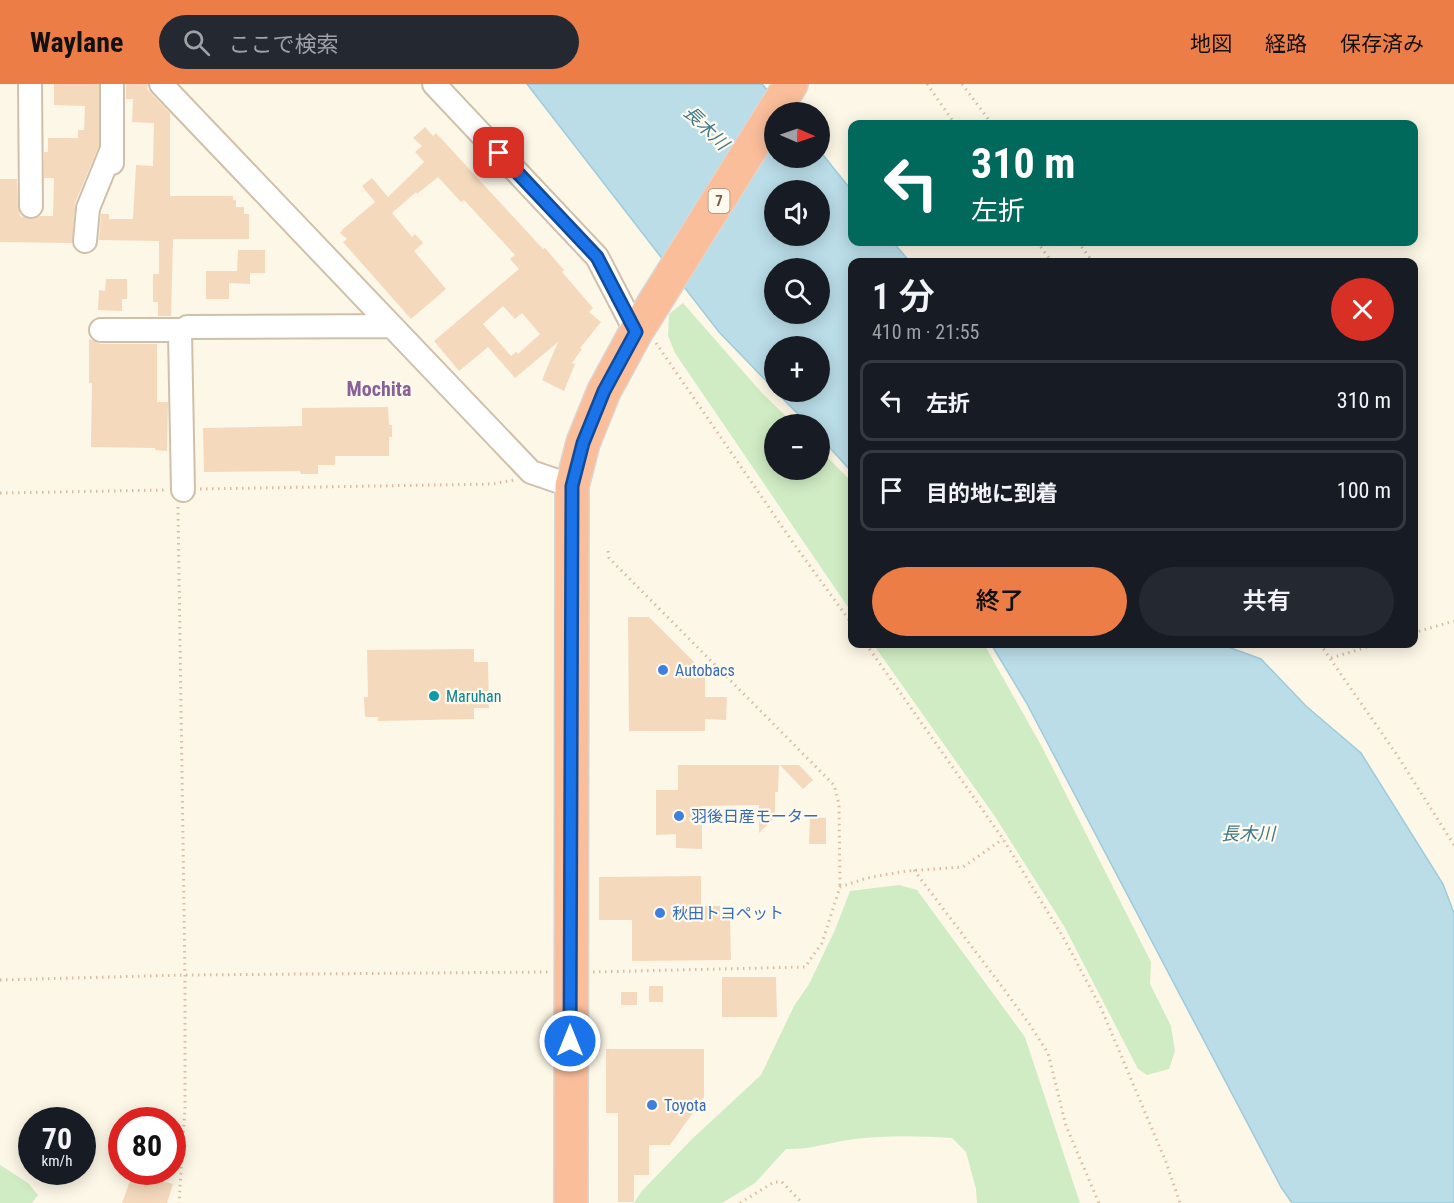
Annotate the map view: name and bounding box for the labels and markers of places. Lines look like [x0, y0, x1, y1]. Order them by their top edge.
pin [473, 127, 524, 178]
place label: Autobacs [675, 661, 735, 680]
marker: Autobacs [656, 663, 670, 677]
place label: Maruhan [446, 687, 502, 706]
marker: Maruhan [427, 689, 441, 703]
place label: 羽後日産モーター [691, 807, 819, 826]
marker: 羽後日産モーター [672, 809, 686, 823]
place label: 秋田トヨペット [672, 904, 784, 923]
marker: 秋田トヨペット [653, 906, 667, 920]
place label: Toyota [664, 1096, 706, 1115]
marker: Toyota [645, 1098, 659, 1112]

